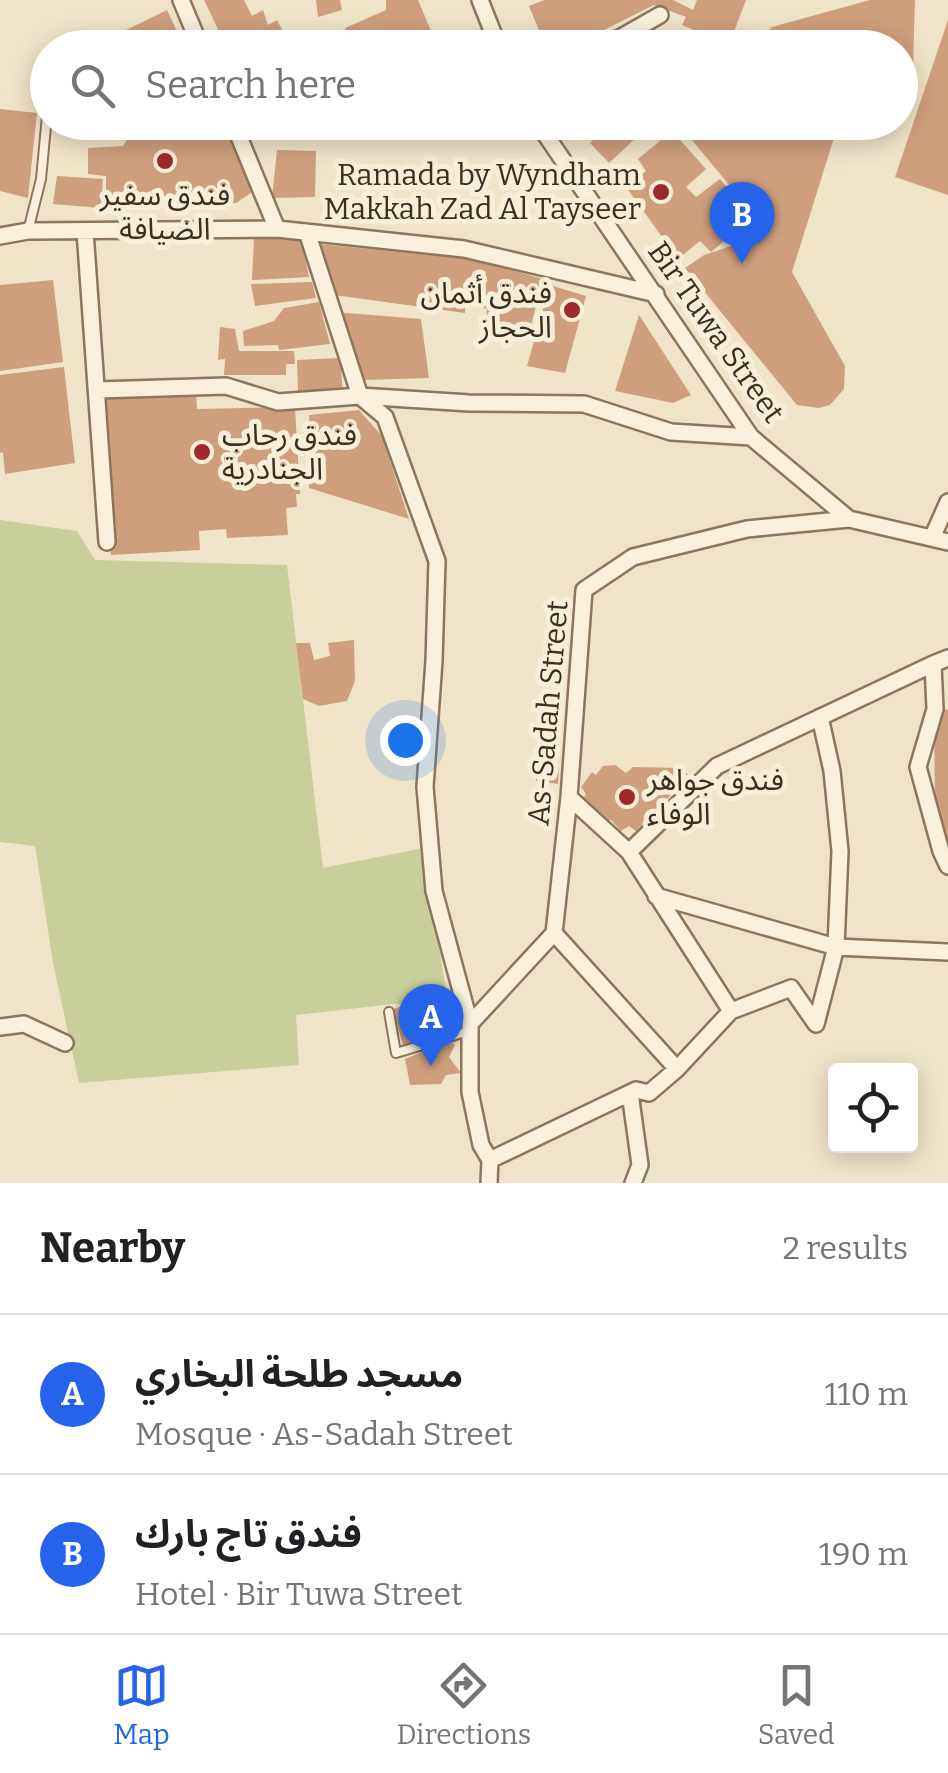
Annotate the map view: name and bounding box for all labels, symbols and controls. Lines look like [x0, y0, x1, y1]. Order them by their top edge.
search box [30, 30, 918, 140]
icon: search [65, 58, 120, 113]
text: Search here [145, 62, 356, 108]
marker: فندق سفير الضيافة [154, 150, 176, 172]
place label: Ramada by Wyndham Makkah Zad Al Tayseer [323, 157, 641, 227]
place label: فندق سفير الضيافة [99, 177, 230, 247]
marker: Ramada by Wyndham Makkah Zad Al Tayseer [650, 181, 672, 203]
pin: B [710, 182, 774, 264]
street label: Bir Tuwa Street [640, 235, 792, 430]
place label: فندق أثمان الحجاز [420, 274, 552, 345]
marker: فندق أثمان الحجاز [561, 299, 583, 321]
place label: فندق رحاب الجنادرية [222, 417, 357, 487]
marker: فندق رحاب الجنادرية [191, 441, 213, 463]
street label: As-Sadah Street [520, 599, 576, 827]
your location [380, 715, 431, 766]
place label: فندق جواهر الوفاء [646, 762, 784, 832]
marker: فندق جواهر الوفاء [616, 786, 638, 808]
pin: A [398, 984, 464, 1066]
map controls [828, 1063, 918, 1153]
button: locate [828, 1063, 918, 1153]
text: Nearby [40, 1223, 185, 1273]
text: 2 results [782, 1229, 908, 1267]
text: مسجد طلحة البخاري [135, 1351, 463, 1397]
text: A [61, 1375, 84, 1413]
text: 110 m [825, 1375, 908, 1413]
text: Mosque · As-Sadah Street [135, 1415, 513, 1453]
text: فندق تاج بارك [135, 1511, 362, 1557]
text: B [62, 1535, 83, 1573]
text: 190 m [819, 1535, 908, 1573]
text: Hotel · Bir Tuwa Street [135, 1575, 463, 1613]
tab: Map [113, 1658, 170, 1751]
tab: Directions [396, 1658, 531, 1751]
tab: Saved [758, 1658, 835, 1751]

